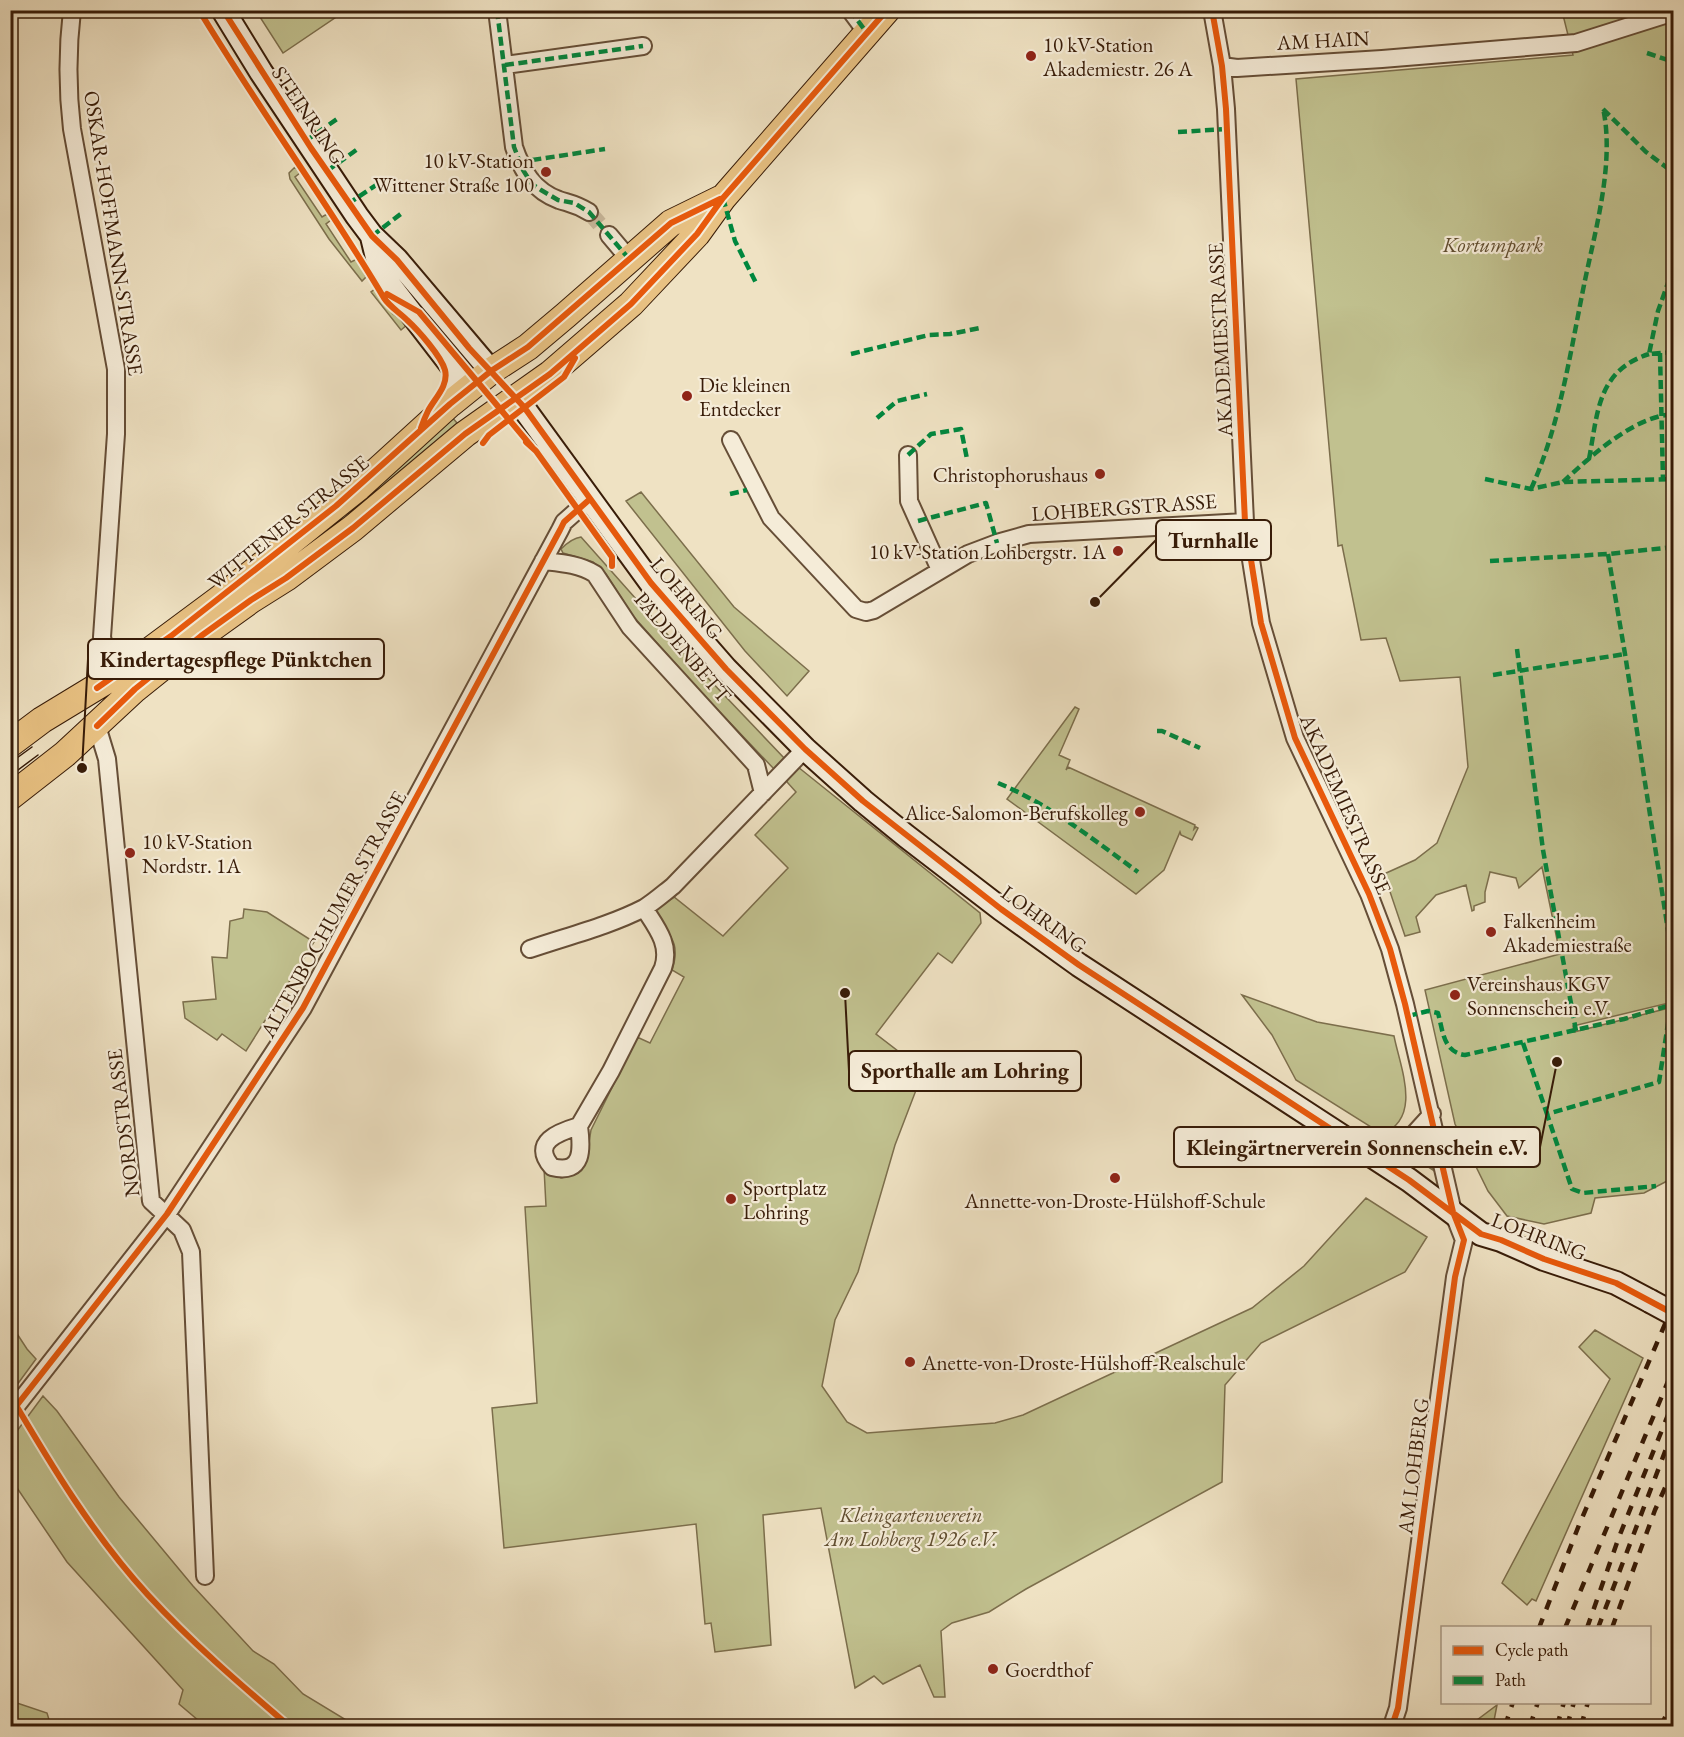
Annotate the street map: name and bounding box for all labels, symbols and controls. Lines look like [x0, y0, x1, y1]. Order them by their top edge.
street label: AM HAIN [1275, 24, 1370, 56]
place label: 10 kV-Station Akademiestr. 26 A [1042, 31, 1193, 82]
marker: 10 kV-Station Akademiestr. 26 A [1024, 49, 1038, 63]
street label: STEINRING [266, 60, 352, 170]
street label: OSKAR-HOFFMANN-STRASSE [78, 89, 150, 377]
place label: 10 kV-Station Wittener Straße 100 [373, 147, 534, 198]
marker: 10 kV-Station Wittener Straße 100 [539, 165, 553, 179]
park label: Kortumpark [1442, 231, 1544, 258]
street label: AKADEMIESTRASSE [1201, 242, 1239, 439]
place label: Die kleinen Entdecker [699, 371, 791, 422]
marker: Die kleinen Entdecker [680, 389, 694, 403]
street label: WITTENER STRASSE [202, 449, 374, 595]
place label: Christophorushaus [933, 461, 1088, 488]
marker: Christophorushaus [1093, 467, 1107, 481]
street label: LOHBERGSTRASSE [1031, 487, 1218, 527]
callout: Turnhalle [1156, 520, 1271, 560]
text: Turnhalle [1168, 526, 1258, 555]
place label: 10 kV-Station Lohbergstr. 1A [869, 538, 1106, 565]
marker: 10 kV-Station Lohbergstr. 1A [1111, 544, 1125, 558]
street label: LOHRING [645, 551, 729, 645]
street label: PADDENBETT [629, 586, 738, 709]
callout: Kindertagespflege Pünktchen [88, 639, 384, 679]
text: Kindertagespflege Pünktchen [100, 645, 373, 674]
street label: AKADEMIESTRASSE [1294, 709, 1398, 898]
street label: ALTENBOCHUMER STRASSE [253, 786, 412, 1043]
place label: Alice-Salomon-Berufskolleg [904, 799, 1129, 826]
marker: Alice-Salomon-Berufskolleg [1133, 805, 1147, 819]
place label: 10 kV-Station Nordstr. 1A [142, 828, 253, 879]
marker: 10 kV-Station Nordstr. 1A [123, 846, 137, 860]
street label: LOHRING [996, 879, 1092, 959]
place label: Falkenheim Akademiestraße [1502, 907, 1632, 958]
marker: Falkenheim Akademiestraße [1484, 925, 1498, 939]
place label: Vereinshaus KGV Sonnenschein e.V. [1467, 970, 1611, 1021]
marker: Vereinshaus KGV Sonnenschein e.V. [1448, 988, 1462, 1002]
street label: NORDSTRASSE [101, 1047, 145, 1199]
callout: Sporthalle am Lohring [849, 1051, 1081, 1091]
text: Sporthalle am Lohring [861, 1056, 1070, 1085]
callout: Kleingärtnerverein Sonnenschein e.V. [1174, 1127, 1540, 1167]
text: Kleingärtnerverein Sonnenschein e.V. [1186, 1133, 1528, 1162]
marker: Annette-von-Droste-Hülshoff-Schule [1108, 1171, 1122, 1185]
place label: Sportplatz Lohring [743, 1174, 826, 1225]
place label: Annette-von-Droste-Hülshoff-Schule [964, 1187, 1265, 1214]
marker: Sportplatz Lohring [724, 1192, 738, 1206]
street label: LOHRING [1488, 1206, 1590, 1266]
place label: Anette-von-Droste-Hülshoff-Realschule [921, 1349, 1245, 1376]
marker: Anette-von-Droste-Hülshoff-Realschule [903, 1355, 917, 1369]
street label: AM LOHBERG [1391, 1396, 1435, 1537]
park label: Kleingartenverein Am Lohberg 1926 e.V. [823, 1501, 998, 1552]
legend [1441, 1626, 1651, 1704]
text: Cycle path [1495, 1638, 1569, 1661]
place label: Goerdthof [1005, 1656, 1093, 1683]
marker: Goerdthof [986, 1662, 1000, 1676]
text: Path [1495, 1668, 1526, 1691]

